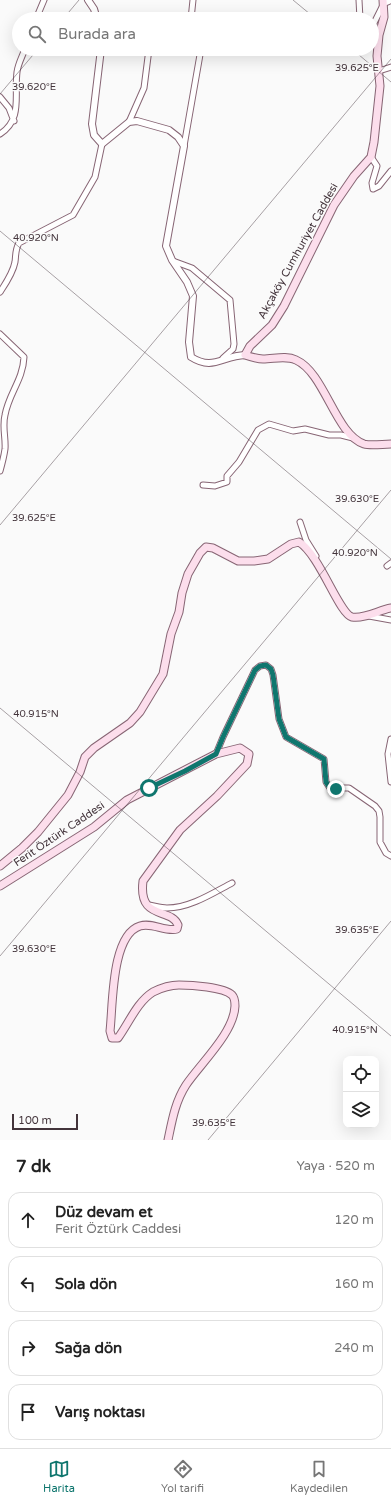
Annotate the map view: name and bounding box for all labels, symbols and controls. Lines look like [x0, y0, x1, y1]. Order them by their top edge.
search box [12, 12, 379, 56]
icon: search [26, 23, 48, 45]
text: Burada ara [58, 25, 136, 43]
text: 39.625°E [335, 62, 379, 74]
text: 39.620°E [12, 81, 56, 93]
street label: Akçaköy Cumhuriyet Caddesi [255, 181, 341, 321]
text: 40.920°N [13, 232, 59, 244]
text: 39.630°E [335, 493, 379, 505]
text: 39.625°E [12, 512, 56, 524]
text: 40.920°N [332, 547, 378, 559]
text: 40.915°N [13, 708, 59, 720]
route start [140, 779, 158, 797]
route end [327, 780, 345, 798]
street label: Ferit Öztürk Caddesi [11, 799, 107, 869]
text: 39.635°E [335, 924, 379, 936]
text: 39.630°E [12, 943, 56, 955]
text: 40.915°N [332, 1024, 378, 1036]
map controls [343, 1056, 379, 1128]
button: locate [343, 1056, 379, 1092]
button: layers [343, 1092, 379, 1128]
scale bar [12, 1112, 78, 1131]
text: 100 m [18, 1114, 52, 1127]
text: 39.635°E [192, 1117, 236, 1129]
text: 7 dk [16, 1156, 51, 1177]
text: Yaya · 520 m [296, 1158, 375, 1174]
text: Düz devam et [55, 1203, 153, 1221]
icon: ahead [17, 1209, 39, 1231]
text: 120 m [334, 1212, 374, 1228]
text: Ferit Öztürk Caddesi [55, 1221, 181, 1237]
icon: left [17, 1273, 39, 1295]
text: Sola dön [55, 1275, 117, 1293]
text: 160 m [334, 1276, 374, 1292]
icon: right [17, 1337, 39, 1359]
text: Sağa dön [55, 1339, 122, 1357]
text: 240 m [334, 1340, 374, 1356]
icon: arrive [17, 1401, 39, 1423]
text: Varış noktası [55, 1403, 145, 1421]
tab: Harita [43, 1458, 75, 1495]
tab: Yol tarifi [161, 1458, 204, 1495]
tab: Kaydedilen [290, 1458, 348, 1495]

